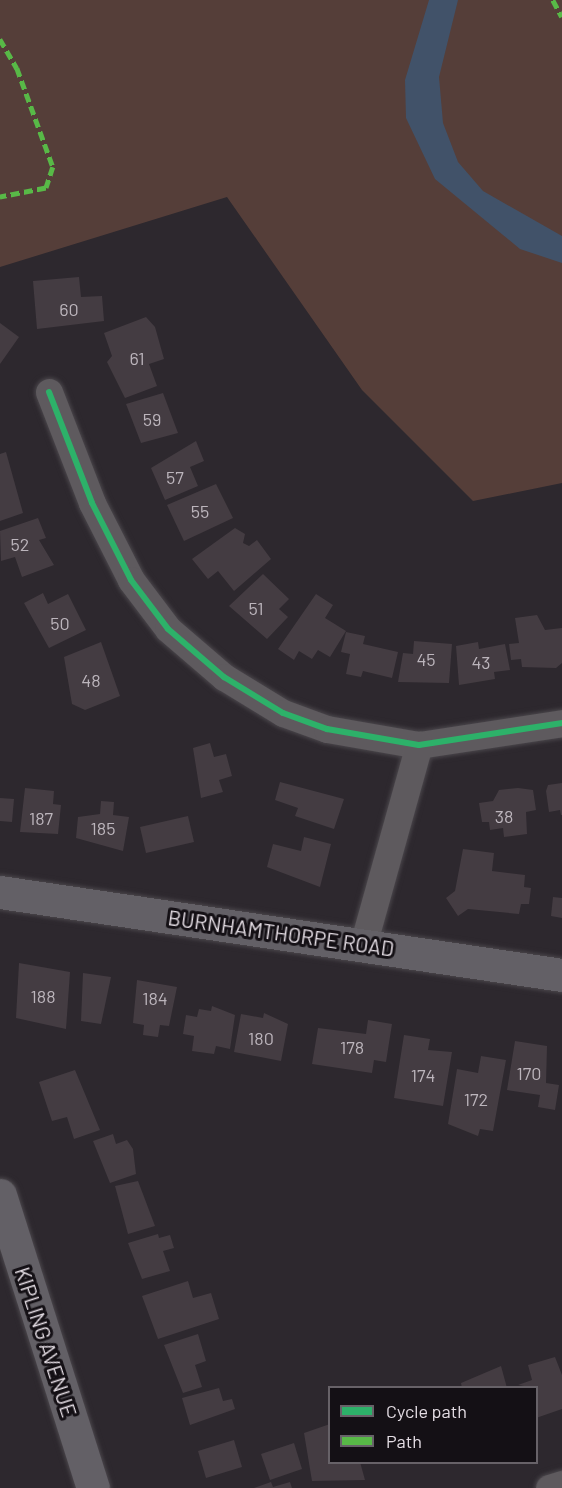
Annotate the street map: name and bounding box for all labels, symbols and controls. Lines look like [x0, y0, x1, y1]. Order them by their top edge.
house number: 60 [59, 298, 79, 320]
house number: 61 [129, 347, 145, 369]
house number: 59 [143, 408, 161, 430]
house number: 57 [166, 466, 184, 488]
house number: 55 [191, 500, 209, 522]
house number: 52 [11, 533, 29, 555]
house number: 51 [248, 597, 264, 619]
house number: 50 [50, 612, 70, 634]
house number: 45 [416, 648, 436, 670]
house number: 43 [471, 651, 491, 673]
house number: 48 [81, 669, 101, 691]
house number: 38 [495, 805, 513, 827]
house number: 187 [29, 807, 53, 829]
house number: 185 [91, 817, 115, 839]
street label: BURNHAMTHORPE ROAD [166, 905, 396, 961]
house number: 188 [30, 985, 56, 1007]
house number: 184 [142, 987, 168, 1009]
house number: 180 [248, 1027, 274, 1049]
house number: 178 [340, 1036, 364, 1058]
house number: 170 [517, 1062, 541, 1084]
house number: 174 [411, 1064, 435, 1086]
house number: 172 [464, 1088, 488, 1110]
street label: KIPLING AVENUE [10, 1264, 82, 1420]
legend [328, 1386, 538, 1464]
text: Cycle path [386, 1400, 467, 1422]
text: Path [386, 1430, 422, 1452]

